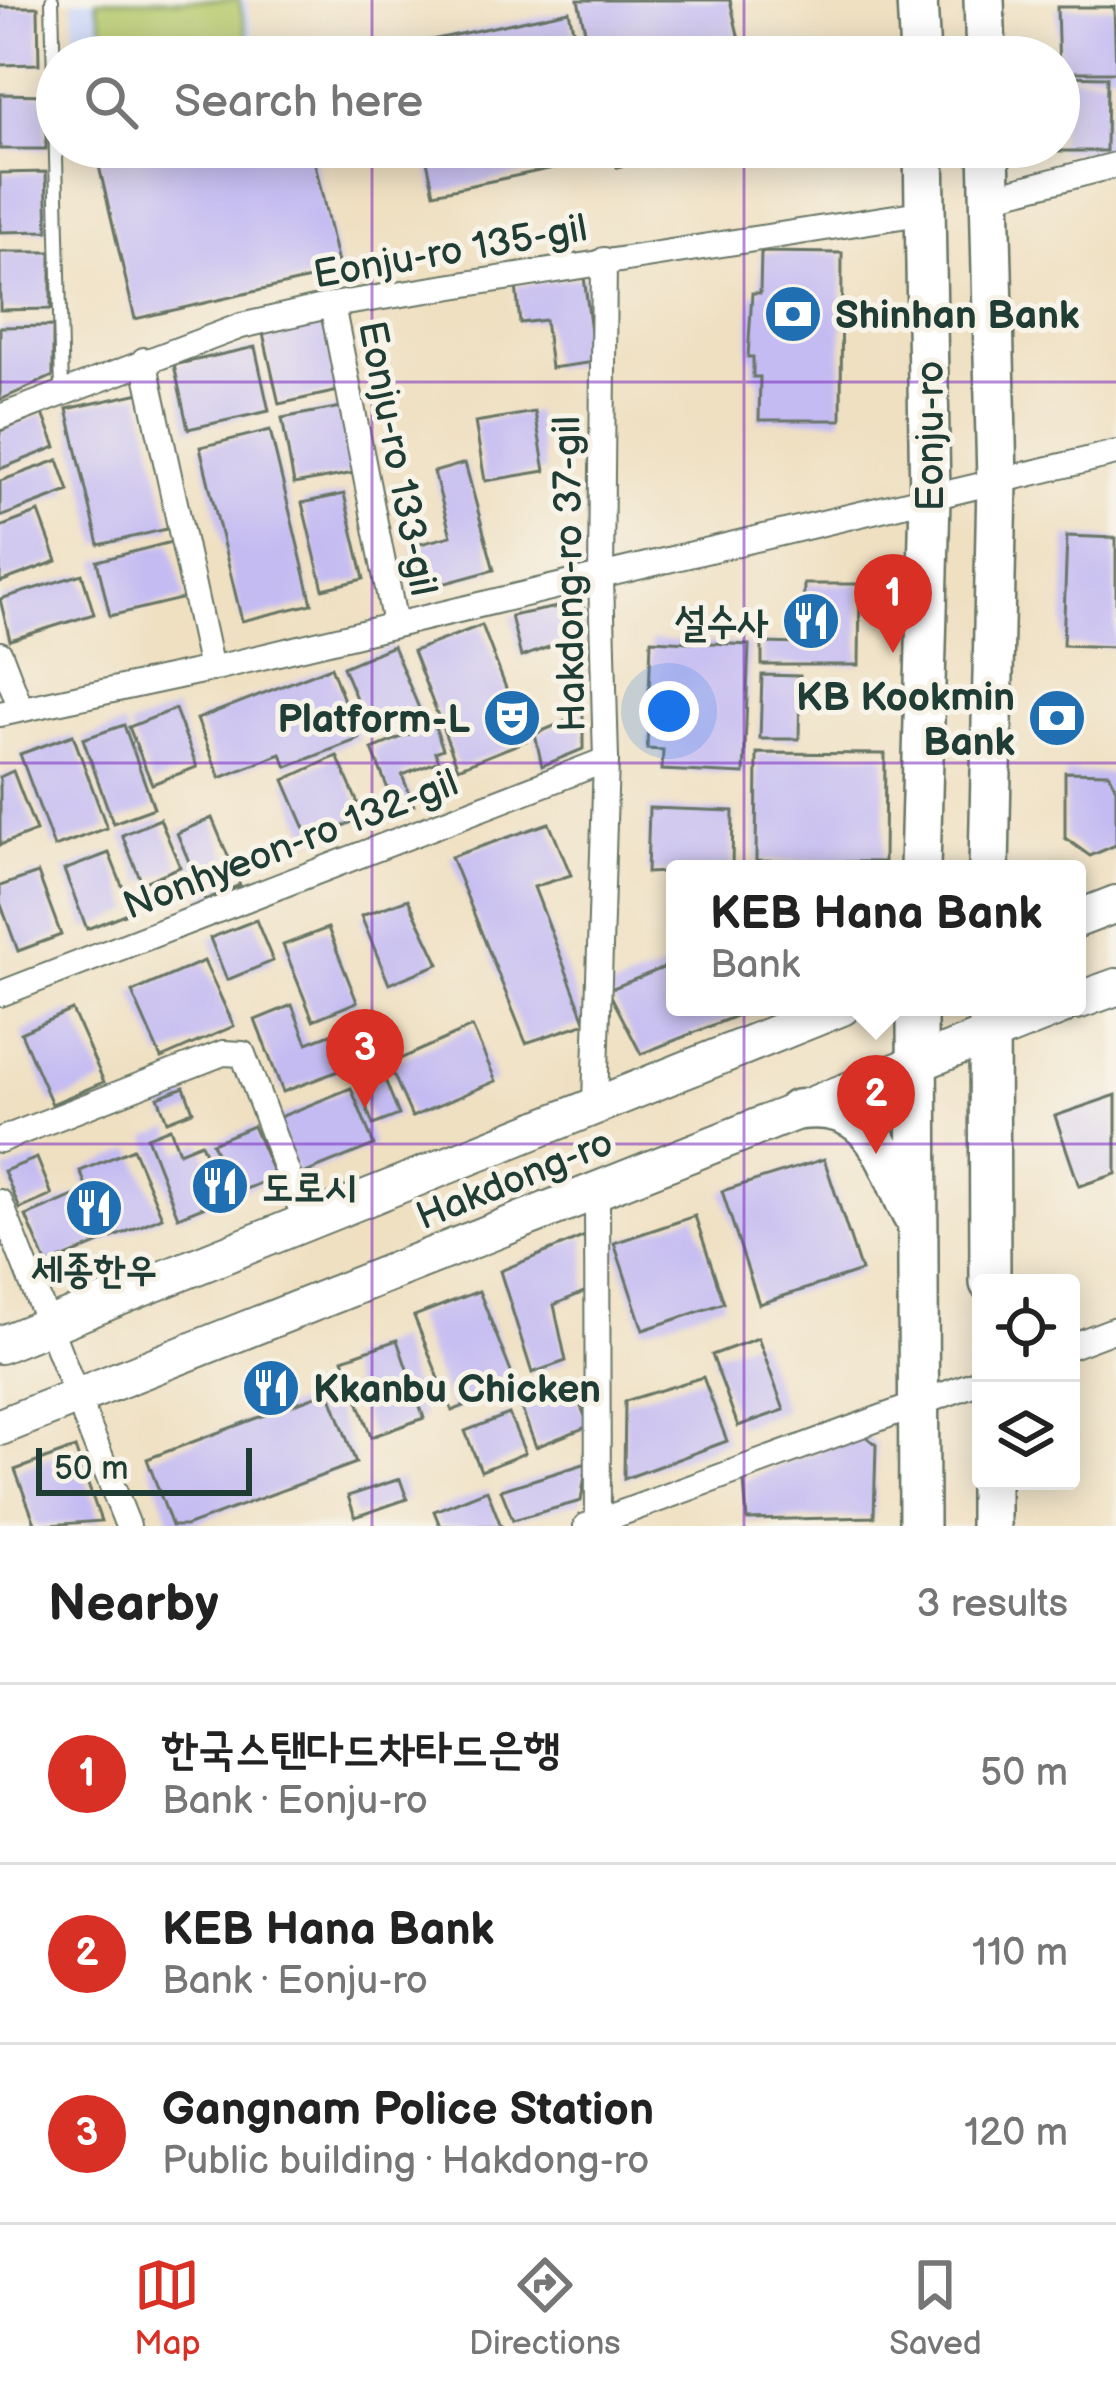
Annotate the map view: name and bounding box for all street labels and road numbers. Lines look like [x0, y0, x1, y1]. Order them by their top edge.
street label: Eonju-ro 135-gil [310, 205, 591, 300]
street label: Eonju-ro 133-gil [347, 317, 446, 600]
street label: Eonju-ro [908, 361, 955, 511]
street label: Hakdong-ro 37-gil [544, 416, 597, 732]
street label: Nonhyeon-ro 132-gil [117, 760, 465, 931]
street label: Hakdong-ro [410, 1120, 620, 1241]

